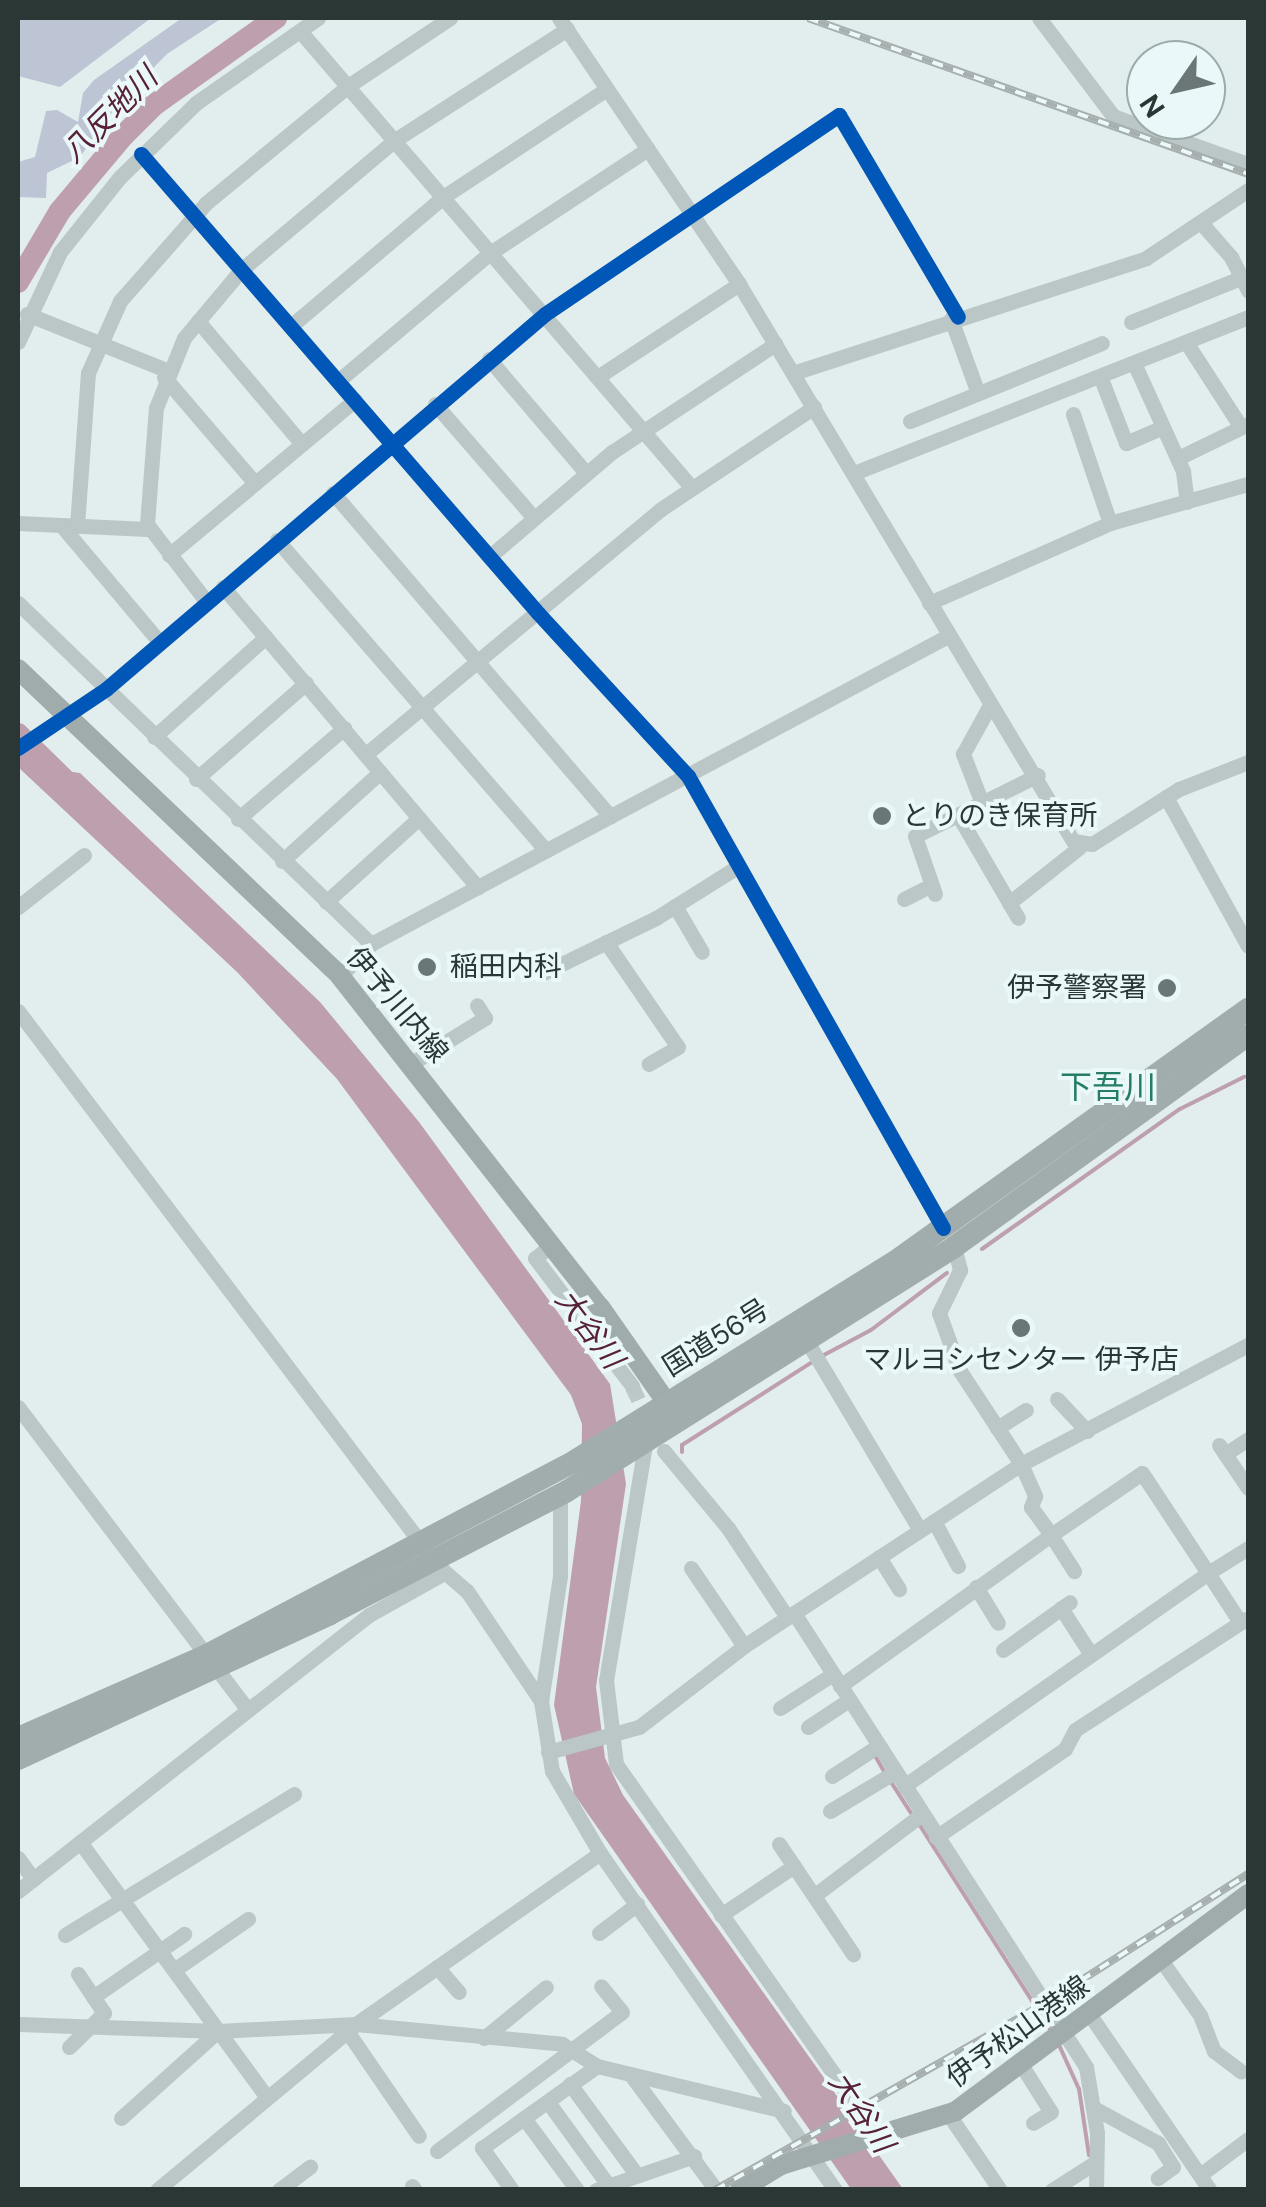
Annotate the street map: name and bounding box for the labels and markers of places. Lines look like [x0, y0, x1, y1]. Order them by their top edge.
place label: とりのき保育所 [902, 799, 1098, 833]
marker: とりのき保育所 [871, 805, 893, 827]
place label: 稲田内科 [450, 950, 562, 984]
marker: 稲田内科 [414, 954, 440, 980]
place label: 伊予警察署 [1007, 971, 1147, 1005]
marker: 伊予警察署 [1156, 977, 1178, 999]
marker: マルヨシセンター 伊予店 [1010, 1317, 1032, 1339]
place label: マルヨシセンター 伊予店 [863, 1343, 1179, 1377]

